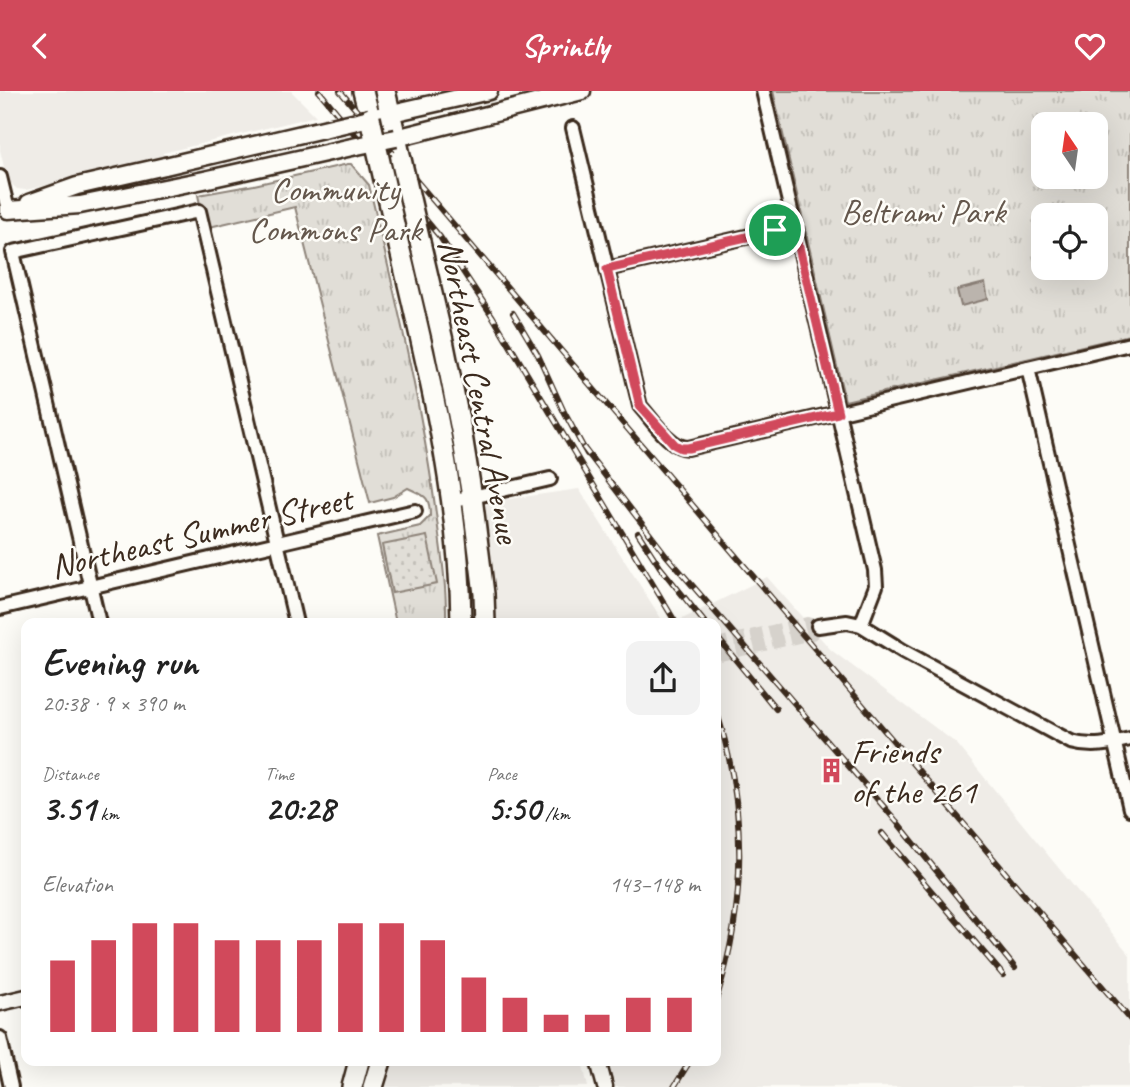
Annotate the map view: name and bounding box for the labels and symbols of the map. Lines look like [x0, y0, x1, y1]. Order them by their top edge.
north arrow [1031, 112, 1108, 189]
park label: Community Commons Park [249, 167, 424, 252]
park label: Beltrami Park [841, 189, 1007, 234]
pin [745, 200, 805, 260]
street label: Northeast Central Avenue [428, 236, 531, 549]
street label: Northeast Summer Street [46, 475, 359, 589]
place label: Friends of the 261 [851, 729, 979, 814]
building icon: Friends of the 261 [817, 757, 845, 785]

